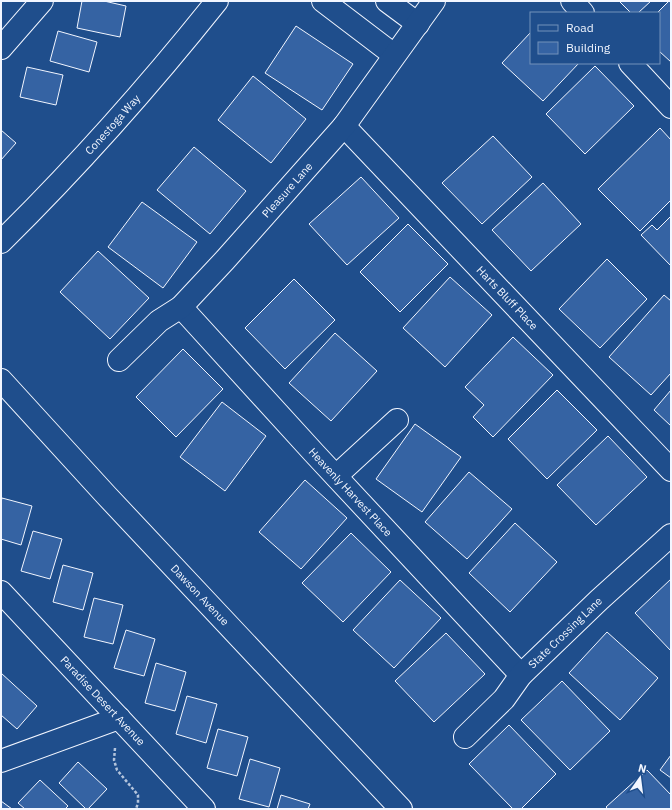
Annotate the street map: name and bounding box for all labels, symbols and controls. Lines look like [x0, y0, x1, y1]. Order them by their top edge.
legend [530, 12, 660, 64]
text: Road [566, 20, 594, 35]
text: Building [566, 40, 611, 55]
street label: Conestoga Way [82, 91, 143, 157]
street label: Pleasure Lane [259, 159, 316, 221]
street label: Harts Bluff Place [474, 263, 541, 333]
street label: Heavenly Harvest Place [306, 445, 395, 539]
street label: Dawson Avenue [168, 562, 232, 629]
street label: State Crossing Lane [525, 594, 605, 671]
street label: Paradise Desert Avenue [57, 653, 148, 749]
north arrow [620, 758, 660, 798]
text: N [637, 761, 648, 776]

